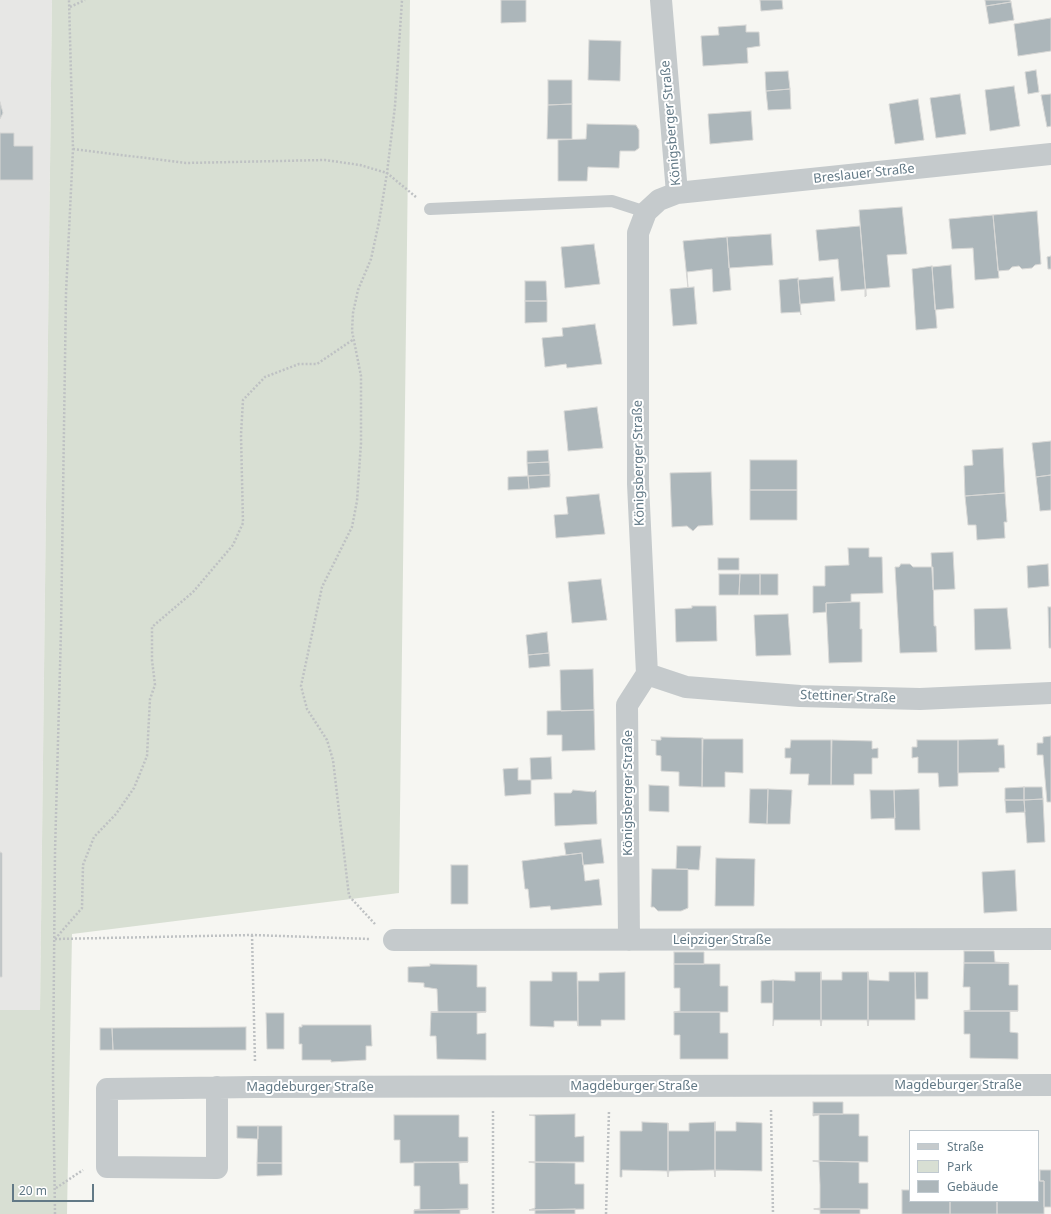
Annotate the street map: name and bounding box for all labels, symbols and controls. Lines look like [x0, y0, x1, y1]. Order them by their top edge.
street label: Königsberger Straße [658, 60, 684, 186]
street label: Breslauer Straße [813, 161, 915, 187]
street label: Königsberger Straße [630, 400, 648, 526]
street label: Stettiner Straße [800, 688, 896, 706]
street label: Königsberger Straße [620, 730, 636, 856]
street label: Leipziger Straße [673, 932, 771, 948]
street label: Magdeburger Straße [894, 1077, 1022, 1093]
street label: Magdeburger Straße [570, 1078, 698, 1094]
street label: Magdeburger Straße [246, 1079, 374, 1095]
legend [909, 1130, 1039, 1202]
text: Straße [947, 1138, 984, 1155]
text: Park [947, 1158, 972, 1175]
scale bar [14, 1176, 96, 1202]
text: Gebäude [947, 1178, 998, 1195]
text: 20 m [19, 1182, 47, 1199]

